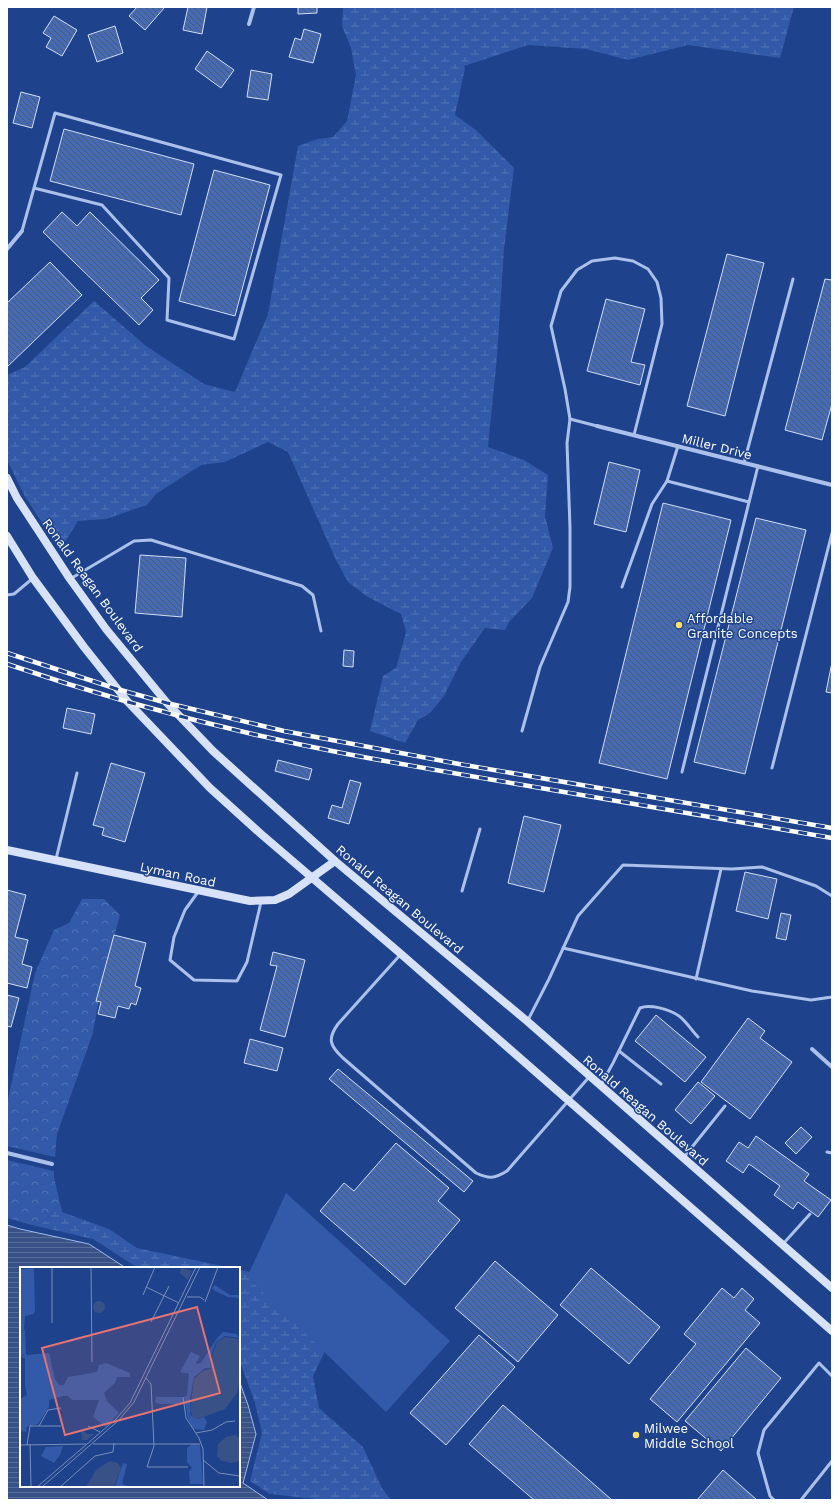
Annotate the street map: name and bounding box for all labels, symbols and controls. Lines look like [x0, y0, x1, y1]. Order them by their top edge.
street label: Miller Drive [680, 431, 754, 462]
street label: Ronald Reagan Boulevard [39, 516, 146, 655]
place label: Affordable Granite Concepts [687, 611, 798, 641]
marker: Affordable Granite Concepts [674, 620, 684, 630]
street label: Ronald Reagan Boulevard [333, 842, 466, 957]
street label: Lyman Road [139, 859, 217, 890]
street label: Ronald Reagan Boulevard [580, 1052, 711, 1169]
inset map [20, 1267, 240, 1487]
place label: Milwee Middle School [644, 1421, 734, 1451]
marker: Milwee Middle School [631, 1430, 641, 1440]

